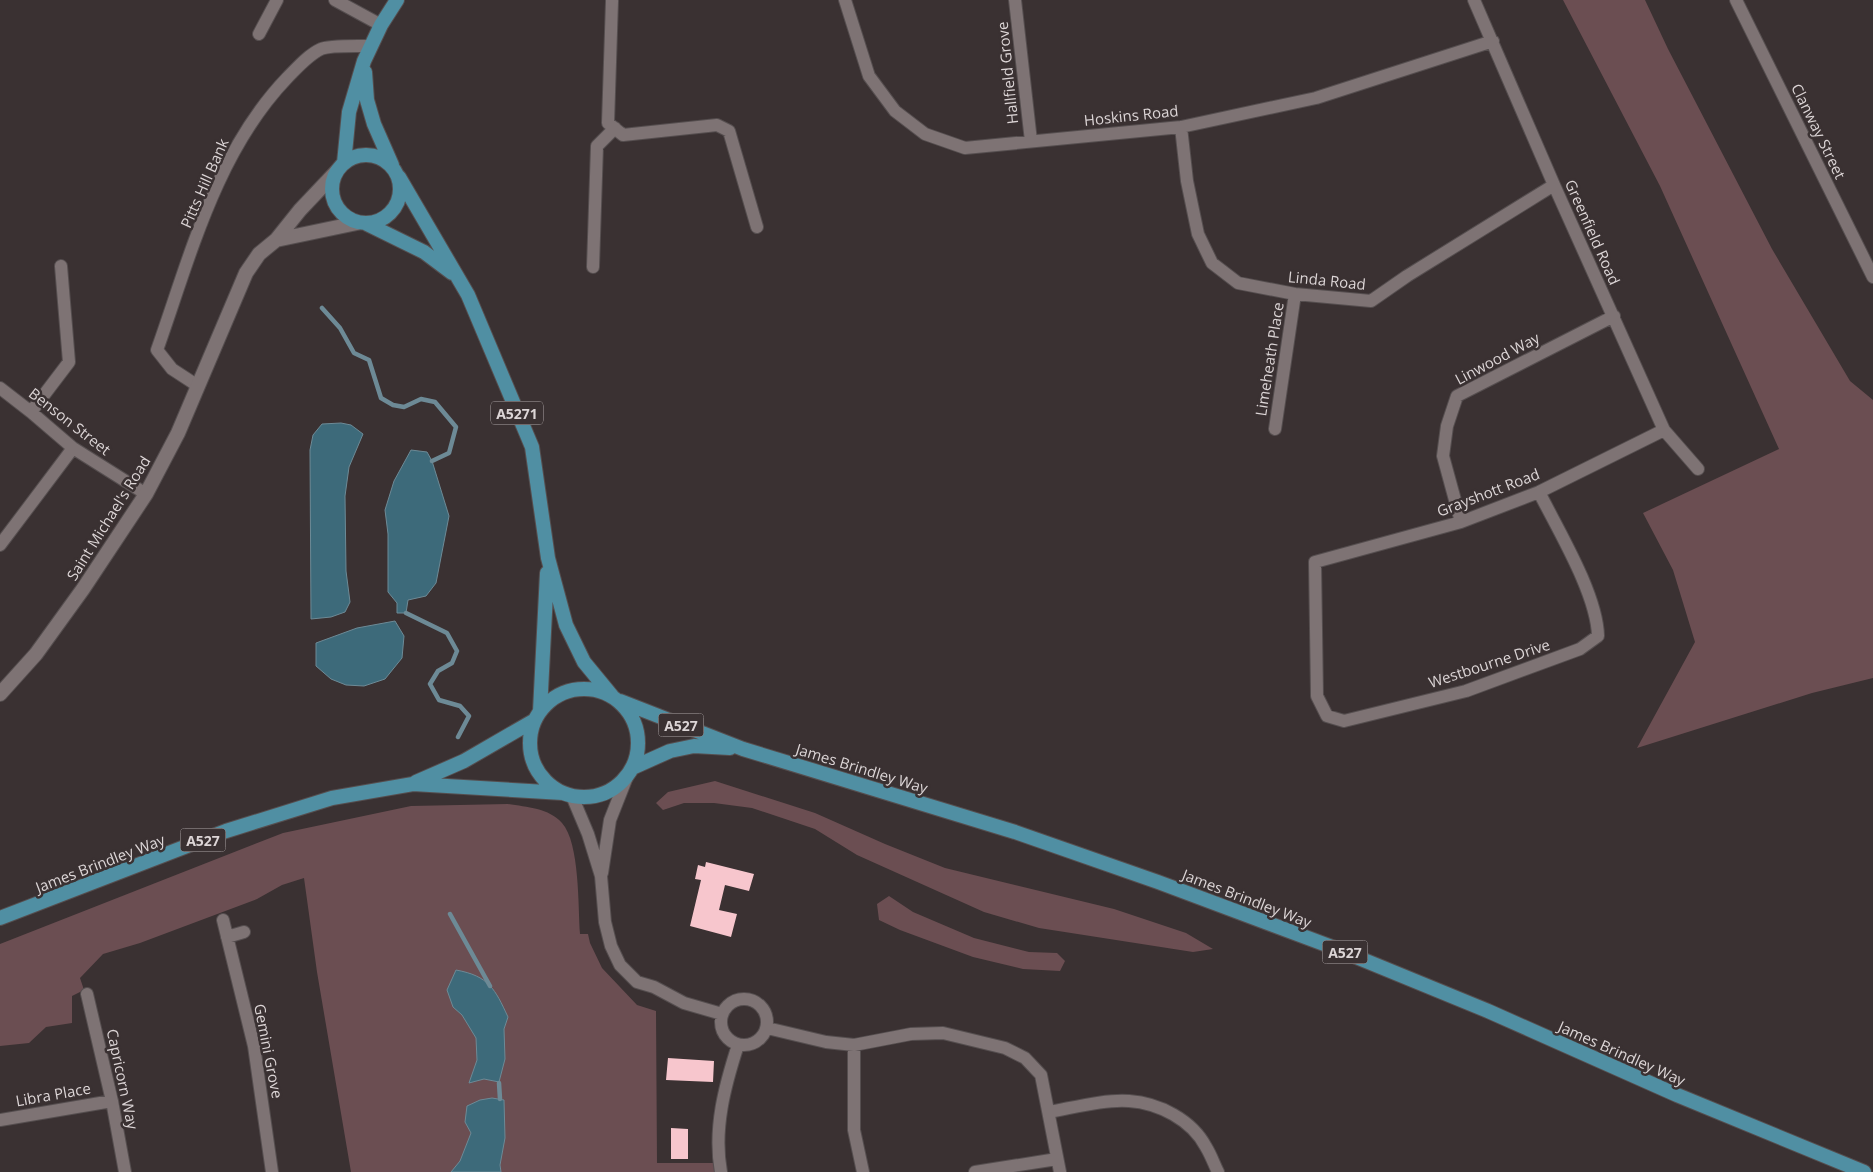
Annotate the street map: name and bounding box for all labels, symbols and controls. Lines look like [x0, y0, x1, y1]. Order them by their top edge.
street label: Hallfield Grove [992, 21, 1022, 125]
street label: Clanway Street [1787, 80, 1851, 182]
street label: Hoskins Road [1083, 100, 1179, 130]
street label: Pitts Hill Bank [175, 135, 233, 231]
street label: Greenfield Road [1561, 176, 1625, 288]
street label: Linda Road [1287, 266, 1367, 294]
street label: Limeheath Place [1250, 301, 1288, 417]
street label: Linwood Way [1451, 327, 1543, 389]
street label: Benson Street [25, 383, 115, 459]
road number: A5271 [491, 402, 543, 424]
street label: Saint Michael's Road [62, 452, 154, 584]
street label: Grayshott Road [1434, 463, 1542, 521]
street label: Westbourne Drive [1426, 634, 1552, 692]
road number: A527 [658, 714, 704, 736]
street label: James Brindley Way [792, 738, 931, 798]
road number: A527 [180, 828, 226, 852]
street label: James Brindley Way [31, 829, 168, 898]
street label: James Brindley Way [1178, 863, 1315, 932]
road number: A527 [1322, 940, 1368, 964]
street label: Gemini Grove [250, 1002, 288, 1100]
street label: James Brindley Way [1554, 1015, 1689, 1090]
street label: Capricorn Way [103, 1027, 143, 1131]
street label: Libra Place [14, 1078, 92, 1110]

